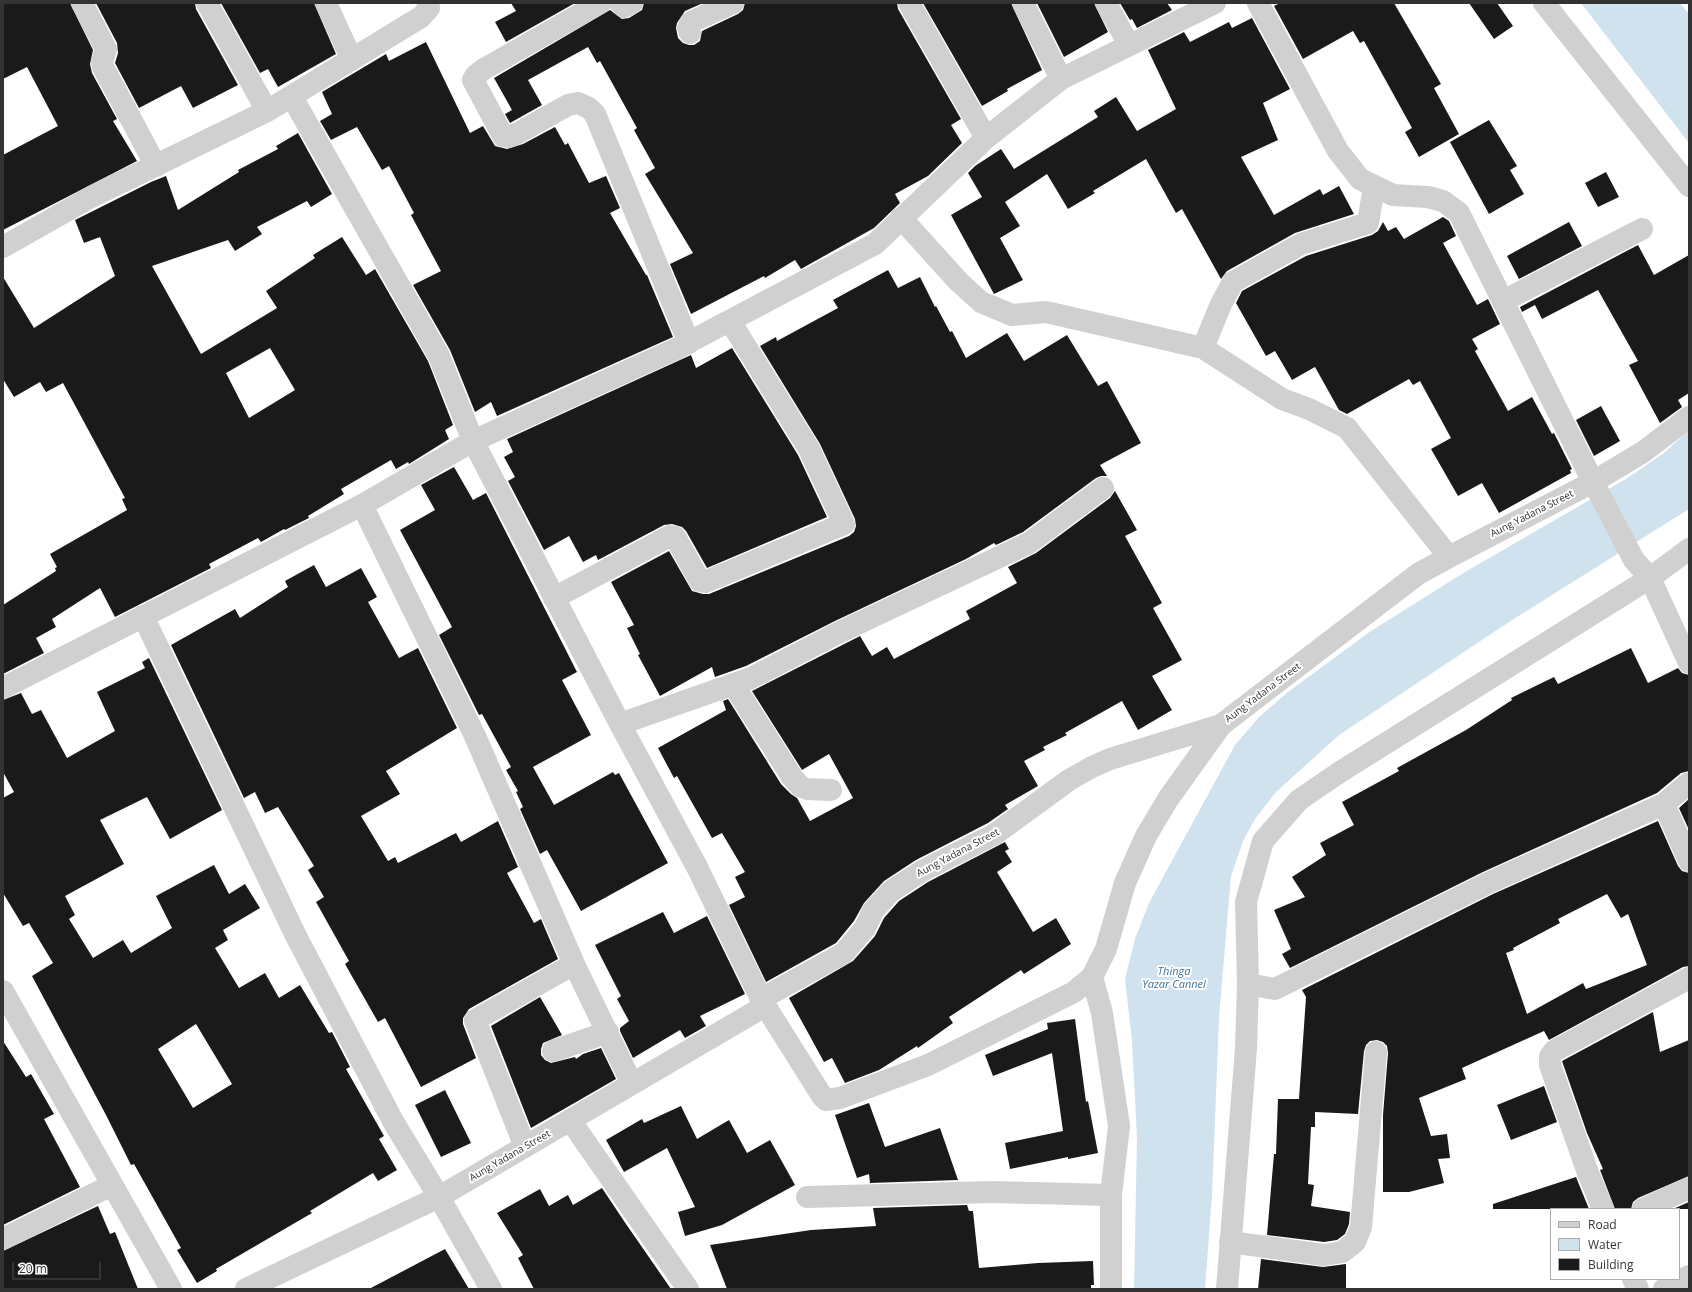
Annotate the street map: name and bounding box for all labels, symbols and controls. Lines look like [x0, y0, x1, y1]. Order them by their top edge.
street label: Aung Yadana Street [1488, 488, 1576, 540]
street label: Aung Yadana Street [1223, 661, 1303, 725]
street label: Aung Yadana Street [915, 826, 1001, 880]
water label: Thinga Yazar Cannel [1142, 965, 1206, 991]
street label: Aung Yadana Street [467, 1128, 553, 1184]
legend [1550, 1208, 1680, 1280]
text: Road [1588, 1216, 1617, 1233]
text: Water [1588, 1236, 1622, 1253]
scale bar [14, 1254, 103, 1280]
text: Building [1588, 1256, 1633, 1273]
text: 20 m [19, 1260, 47, 1277]

